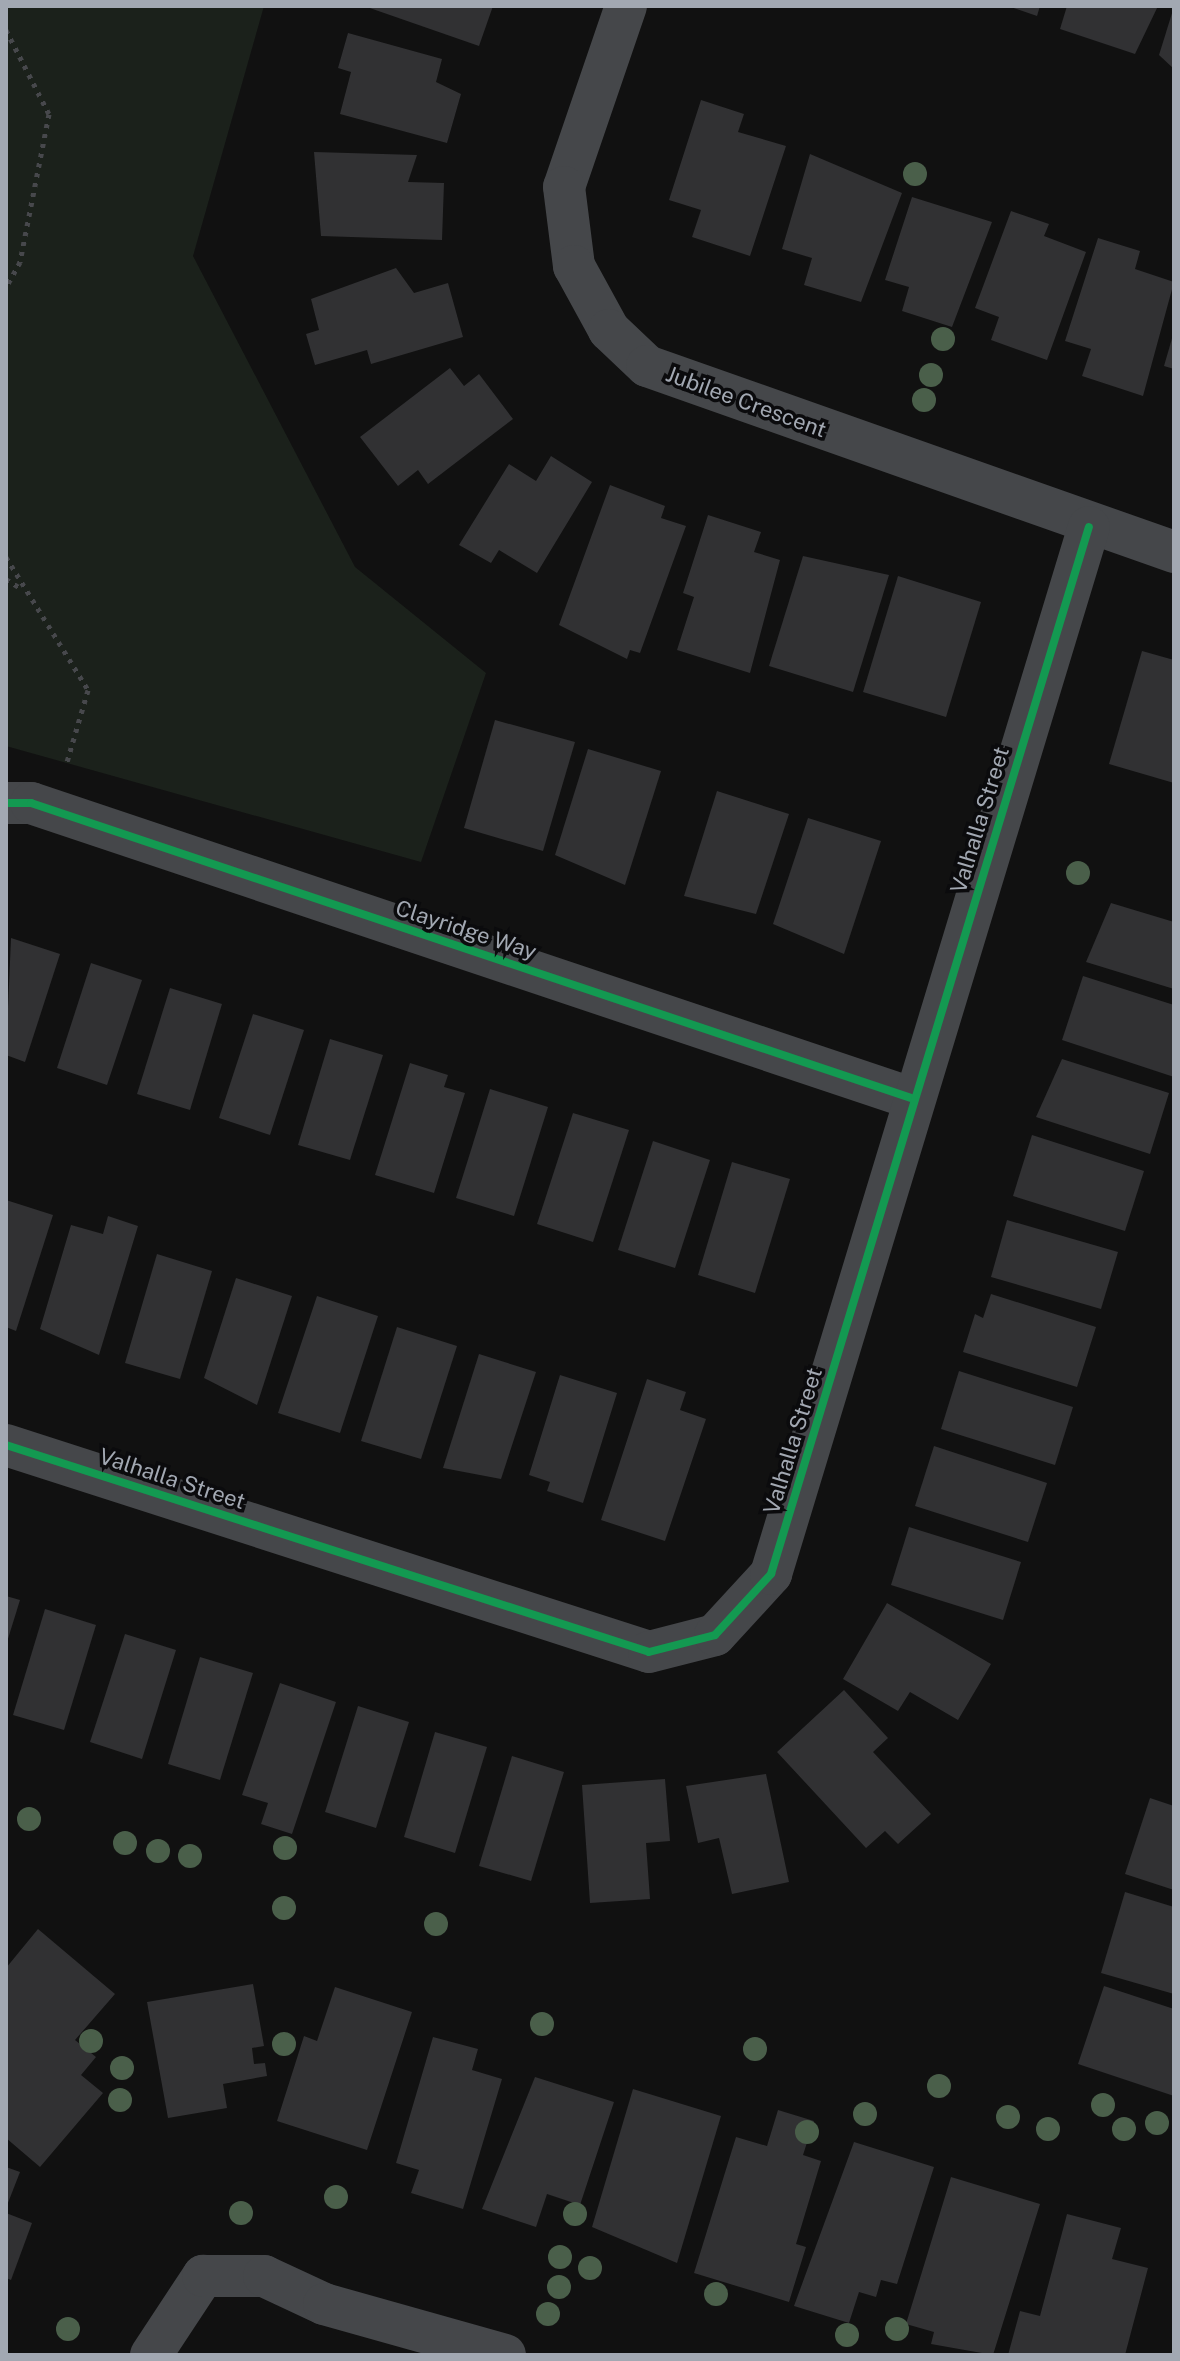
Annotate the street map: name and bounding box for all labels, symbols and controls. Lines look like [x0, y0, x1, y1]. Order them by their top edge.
street label: Jubilee Crescent [662, 361, 830, 443]
street label: Valhalla Street [945, 743, 1015, 897]
street label: Clayridge Way [392, 895, 540, 965]
street label: Valhalla Street [758, 1364, 828, 1518]
street label: Valhalla Street [96, 1443, 248, 1515]

